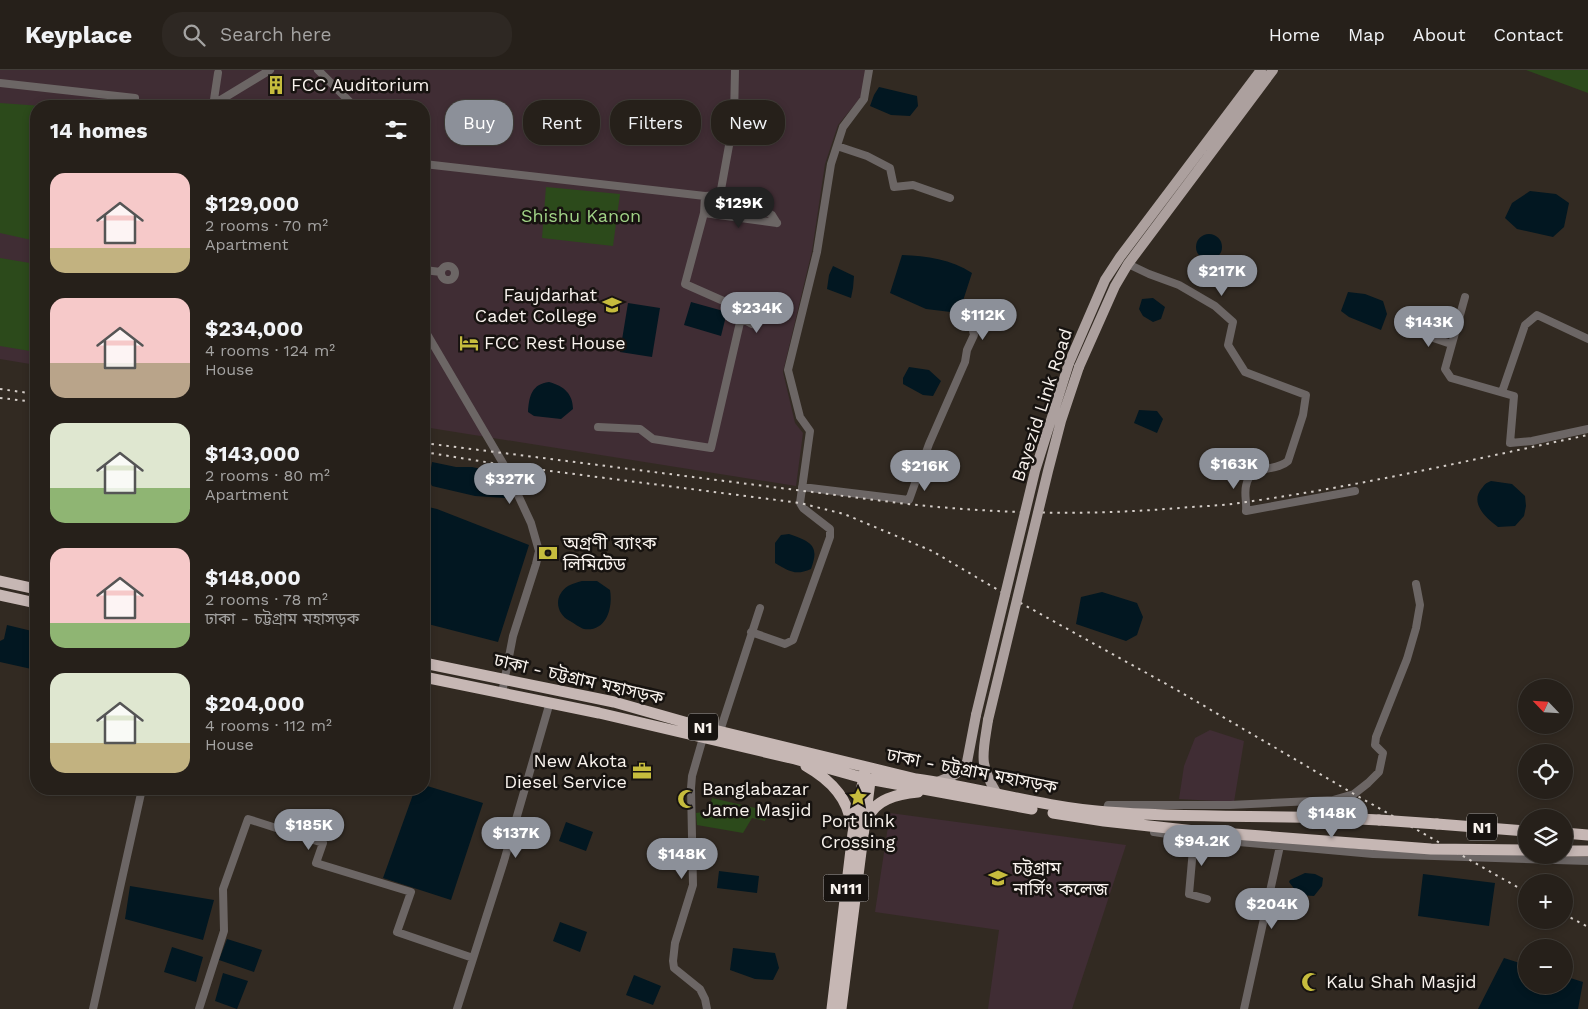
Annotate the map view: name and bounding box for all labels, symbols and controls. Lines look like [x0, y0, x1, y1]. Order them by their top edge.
search box [162, 12, 512, 57]
text: Keyplace [25, 21, 132, 49]
icon: search [180, 21, 208, 49]
text: Search here [220, 23, 331, 46]
text: Home [1269, 24, 1320, 45]
text: Map [1348, 24, 1385, 45]
text: About [1413, 24, 1465, 45]
text: Contact [1493, 24, 1563, 45]
building icon: FCC Auditorium [265, 74, 287, 96]
place label: FCC Auditorium [291, 74, 430, 95]
chip: Buy [445, 100, 513, 145]
chip: Rent [523, 100, 600, 145]
chip: Filters [610, 100, 701, 145]
chip: New [711, 100, 785, 145]
icon: filters [382, 116, 410, 144]
text: 14 homes [50, 118, 147, 143]
pin: $129K [704, 186, 774, 229]
text: $129,000 [205, 191, 299, 216]
icon: home [90, 193, 150, 253]
text: $129K [715, 193, 763, 212]
park label: Shishu Kanon [521, 205, 641, 226]
text: 2 rooms · 70 m² [205, 216, 328, 235]
text: Apartment [205, 235, 288, 254]
pin: $217K [1187, 254, 1257, 297]
text: $217K [1198, 261, 1246, 280]
place label: Faujdarhat Cadet College [475, 284, 597, 326]
pin: $234K [722, 292, 792, 334]
school or university icon: Faujdarhat Cadet College [601, 294, 623, 316]
text: $234K [732, 298, 782, 317]
pin: $112K [948, 298, 1018, 341]
text: $112K [961, 305, 1005, 324]
pin: $143K [1394, 306, 1464, 348]
text: $143K [1405, 312, 1453, 331]
text: $234,000 [205, 316, 303, 341]
icon: home [90, 318, 150, 378]
street label: Bayezid Link Road [1007, 326, 1076, 484]
hotel icon: FCC Rest House [458, 332, 480, 354]
place label: FCC Rest House [484, 332, 626, 353]
text: 4 rooms · 124 m² [205, 341, 335, 360]
text: House [205, 360, 254, 379]
text: $143,000 [205, 441, 300, 466]
icon: home [90, 443, 150, 503]
pin: $163K [1199, 448, 1269, 490]
pin: $216K [890, 450, 960, 492]
text: $163K [1210, 454, 1258, 473]
text: $216K [901, 456, 949, 475]
pin: $327K [475, 462, 545, 505]
text: 2 rooms · 80 m² [205, 466, 330, 485]
text: $327K [485, 469, 535, 488]
text: Apartment [205, 485, 288, 504]
place label: অগ্রণী ব্যাংক লিমিটেড [562, 532, 657, 574]
bank icon: অগ্রণী ব্যাংক লিমিটেড [537, 542, 559, 564]
text: $148,000 [205, 565, 301, 590]
icon: home [90, 568, 150, 628]
text: 2 rooms · 78 m² [205, 590, 328, 609]
text: ঢাকা - চট্টগ্রাম মহাসড়ক [205, 609, 359, 628]
street label: ঢাকা - চট্টগ্রাম মহাসড়ক [491, 649, 667, 708]
north arrow [1518, 679, 1572, 734]
map controls [1518, 679, 1573, 994]
text: $204,000 [205, 691, 304, 716]
icon: home [90, 693, 150, 753]
road number: N1 [688, 714, 718, 740]
text: 4 rooms · 112 m² [205, 716, 332, 735]
text: House [205, 735, 254, 754]
street label: ঢাকা - চট্টগ্রাম মহাসড়ক [884, 743, 1060, 797]
button: locate [1518, 744, 1573, 799]
place label: New Akota Diesel Service [504, 750, 627, 792]
office icon: New Akota Diesel Service [631, 760, 653, 782]
place label: Banglabazar Jame Masjid [702, 778, 812, 820]
place icon: Port link Crossing [847, 786, 869, 808]
mosque icon: Banglabazar Jame Masjid [676, 788, 698, 810]
pin: $148K [1297, 796, 1367, 839]
text: $148K [1308, 803, 1356, 822]
pin: $185K [274, 808, 344, 851]
button: layers [1518, 809, 1573, 864]
place label: Port link Crossing [821, 810, 896, 852]
road number: N1 [1467, 814, 1497, 840]
text: $185K [285, 815, 333, 834]
pin: $137K [481, 816, 551, 859]
text: $137K [492, 823, 540, 842]
pin: $94.2K [1161, 824, 1243, 867]
text: $94.2K [1174, 831, 1230, 850]
pin: $148K [647, 838, 717, 880]
text: $148K [658, 844, 706, 863]
place label: চট্টগ্রাম নার্সিং কলেজ [1012, 857, 1109, 899]
school or university icon: চট্টগ্রাম নার্সিং কলেজ [987, 867, 1009, 889]
road number: N111 [824, 874, 868, 901]
button: + [1518, 874, 1573, 929]
pin: $204K [1237, 888, 1307, 930]
text: $204K [1246, 894, 1298, 913]
button: − [1518, 939, 1573, 994]
mosque icon: Kalu Shah Masjid [1300, 971, 1322, 993]
place label: Kalu Shah Masjid [1326, 971, 1476, 992]

